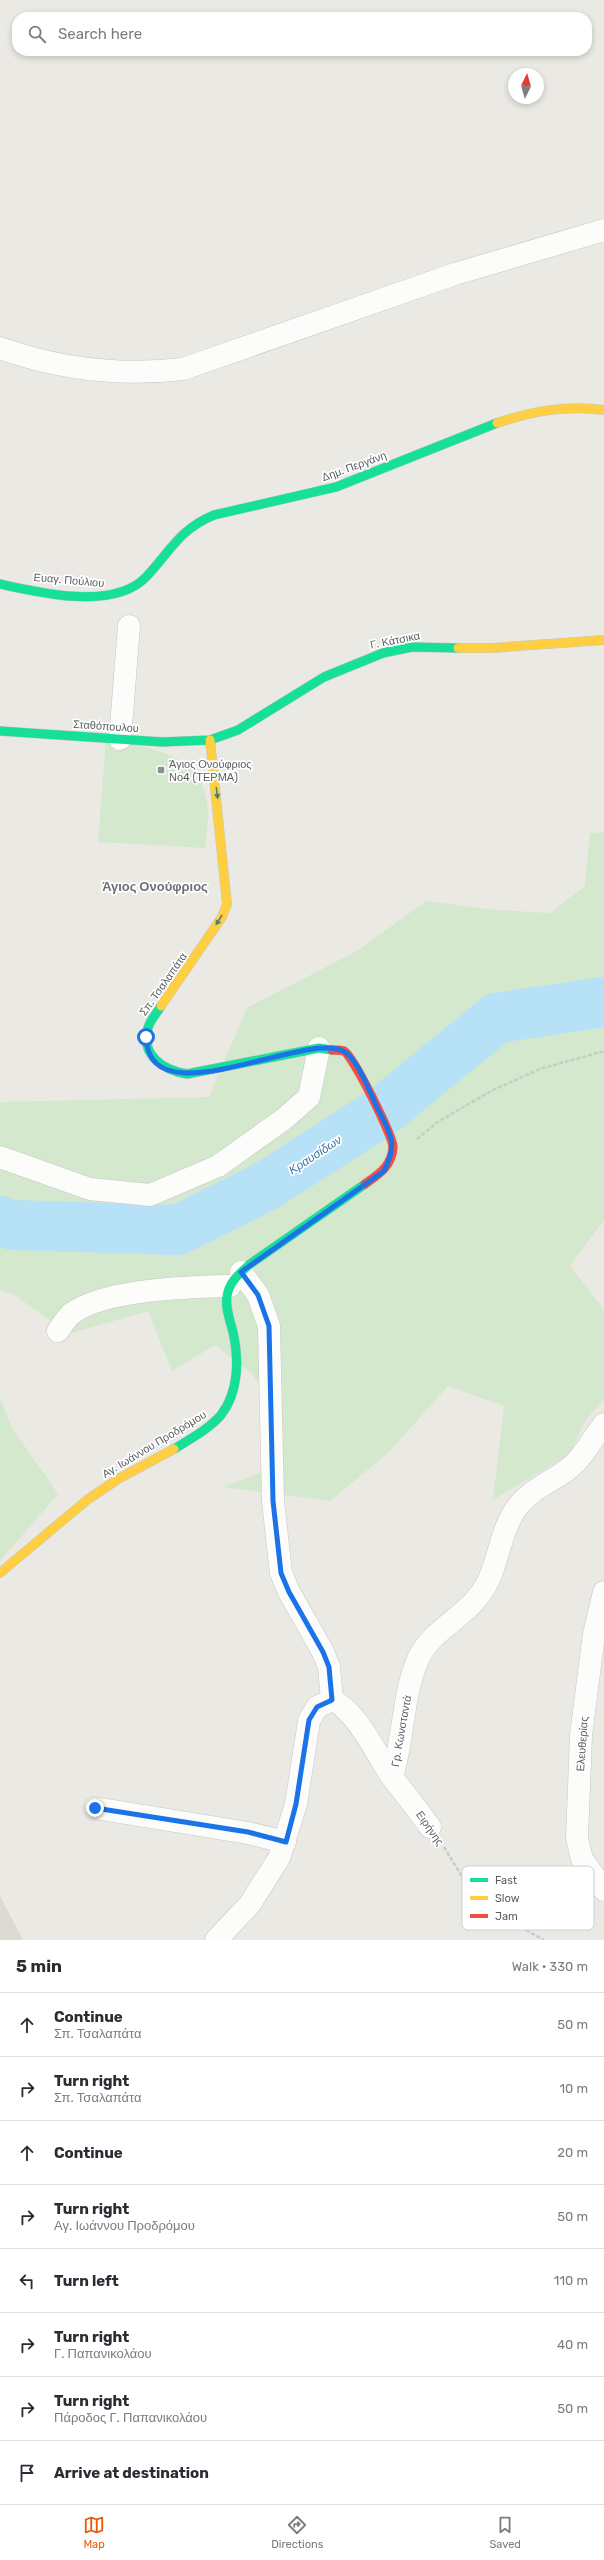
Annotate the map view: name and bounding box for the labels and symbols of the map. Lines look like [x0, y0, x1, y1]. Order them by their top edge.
north arrow [508, 68, 544, 104]
street label: Δημ. Περγάνη [320, 449, 388, 484]
street label: Ευαγ. Πούλιου [33, 571, 105, 590]
street label: Γ. Κάτσικα [369, 629, 422, 652]
street label: Σταθόπουλου [73, 718, 139, 735]
place label: Άγιος Ονούφριος Νο4 (ΤΕΡΜΑ) [169, 758, 252, 784]
marker: Άγιος Ονούφριος Νο4 (ΤΕΡΜΑ) [156, 765, 166, 775]
one-way arrow [213, 787, 220, 799]
district label: Άγιος Ονούφριος [102, 879, 208, 894]
one-way arrow [216, 914, 223, 926]
street label: Σπ. Τσαλαπάτα [137, 950, 190, 1018]
route start [137, 1028, 155, 1046]
water label: Κραυσίδων [286, 1133, 344, 1177]
street label: Αγ. Ιωάννου Προδρόμου [100, 1408, 209, 1481]
street label: Γρ. Κωνσταντά [389, 1694, 414, 1768]
street label: Ελευθερίας [574, 1716, 591, 1772]
route end [86, 1799, 104, 1817]
street label: Ειρήνης [413, 1809, 446, 1848]
legend [462, 1866, 594, 1930]
text: Fast [495, 1874, 518, 1887]
text: Slow [495, 1892, 520, 1905]
text: Jam [495, 1910, 518, 1923]

